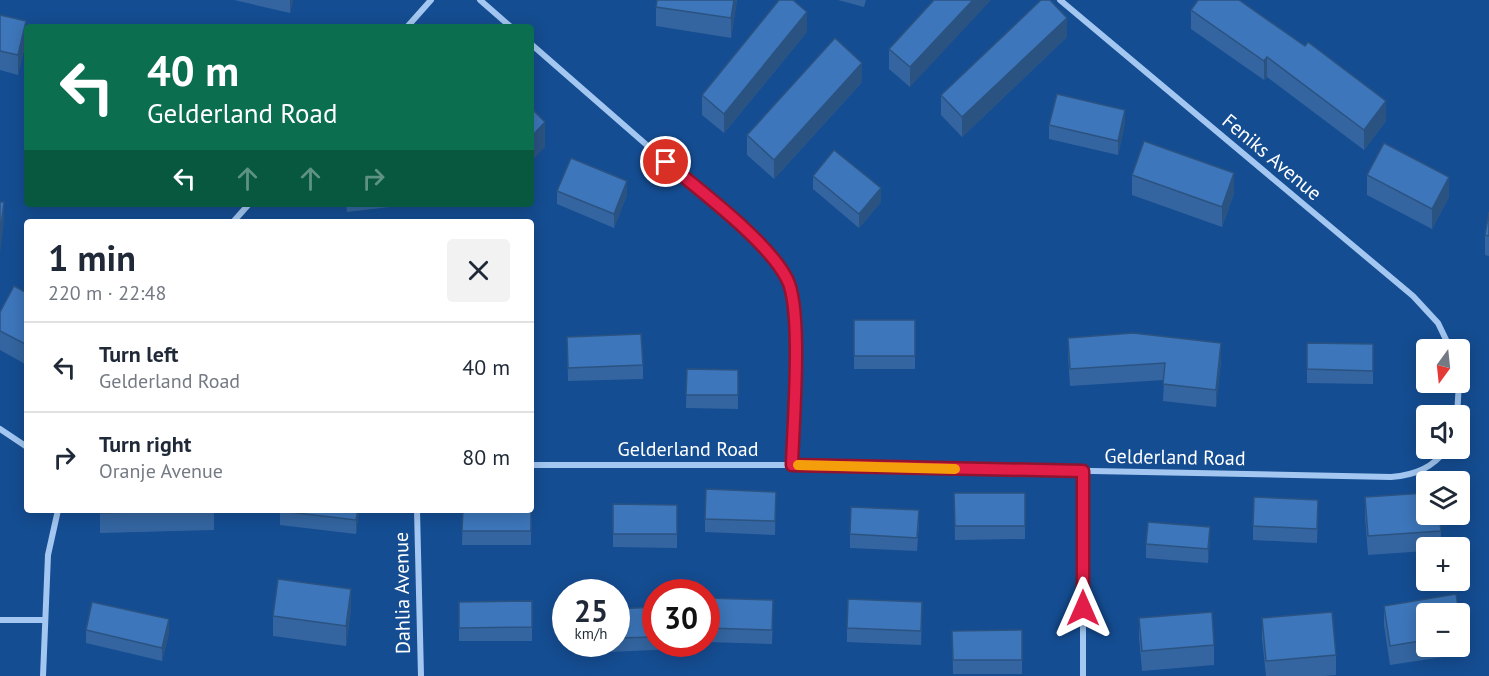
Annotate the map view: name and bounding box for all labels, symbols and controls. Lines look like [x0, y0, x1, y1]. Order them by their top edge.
text: 40 m [147, 43, 239, 98]
icon: left [48, 48, 126, 126]
text: Gelderland Road [147, 96, 338, 130]
street label: Feniks Avenue [1217, 108, 1327, 206]
pin [640, 136, 691, 187]
icon: arrive [649, 145, 682, 178]
icon: left [168, 162, 201, 195]
icon: ahead [231, 162, 264, 195]
icon: ahead [294, 162, 327, 195]
icon: right [357, 162, 390, 195]
text: 1 min [48, 234, 136, 281]
button: close [447, 239, 510, 302]
text: 220 m · 22:48 [48, 280, 166, 306]
north arrow [1416, 339, 1470, 393]
map controls [1416, 339, 1470, 657]
text: Turn left [99, 340, 179, 368]
icon: left [48, 351, 81, 384]
text: 40 m [462, 353, 510, 381]
text: Gelderland Road [99, 368, 240, 394]
button: sound [1416, 405, 1470, 459]
text: Turn right [99, 430, 191, 458]
street label: Gelderland Road [617, 436, 759, 462]
icon: right [48, 441, 81, 474]
text: 80 m [462, 443, 510, 471]
street label: Gelderland Road [1104, 443, 1246, 471]
text: Oranje Avenue [99, 458, 223, 484]
button: layers [1416, 471, 1470, 525]
street label: Dahlia Avenue [388, 532, 416, 654]
button: + [1416, 537, 1470, 591]
position arrow [1051, 576, 1115, 640]
speed limit sign: 30 [642, 579, 720, 657]
text: 25 [574, 591, 608, 630]
button: − [1416, 603, 1470, 657]
text: km/h [575, 624, 607, 643]

